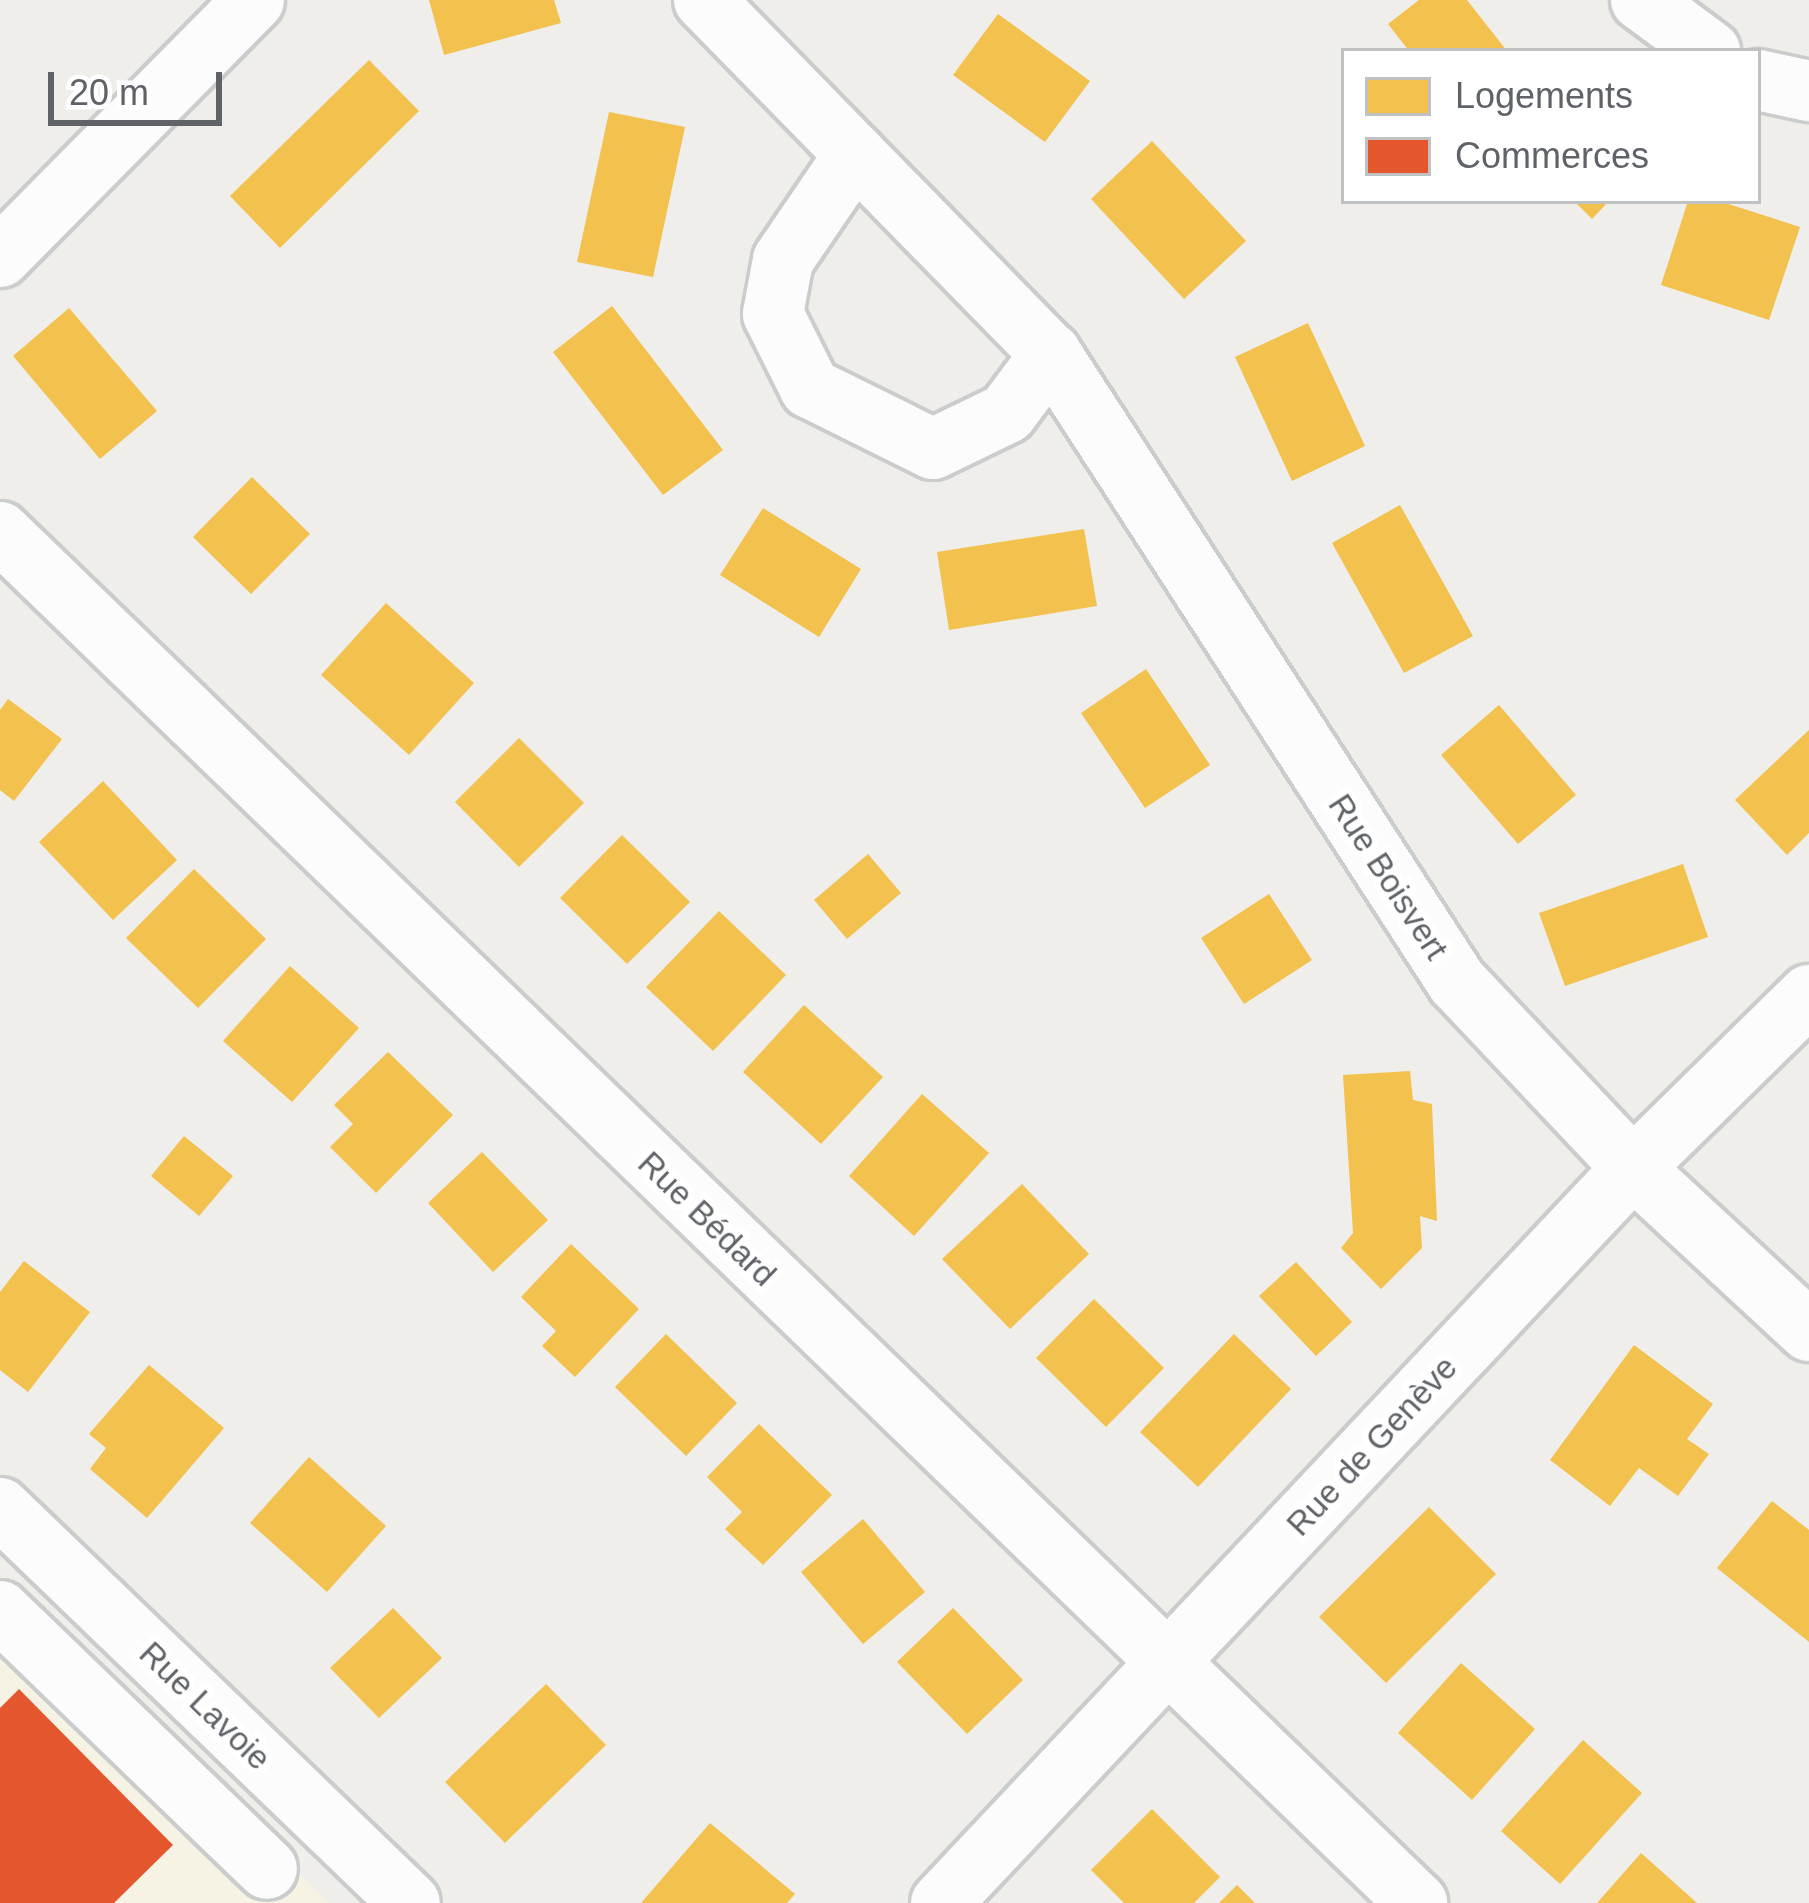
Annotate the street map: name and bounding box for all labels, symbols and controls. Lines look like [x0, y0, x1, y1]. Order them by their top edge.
scale bar [54, 48, 228, 122]
legend [1341, 48, 1761, 204]
text: 20 m [69, 72, 149, 113]
text: Logements [1455, 75, 1633, 116]
text: Commerces [1455, 135, 1649, 176]
street label: Rue Boisvert [1320, 787, 1456, 967]
street label: Rue Bédard [630, 1144, 784, 1294]
street label: Rue de Genève [1279, 1348, 1465, 1544]
street label: Rue Lavoie [131, 1634, 279, 1778]

